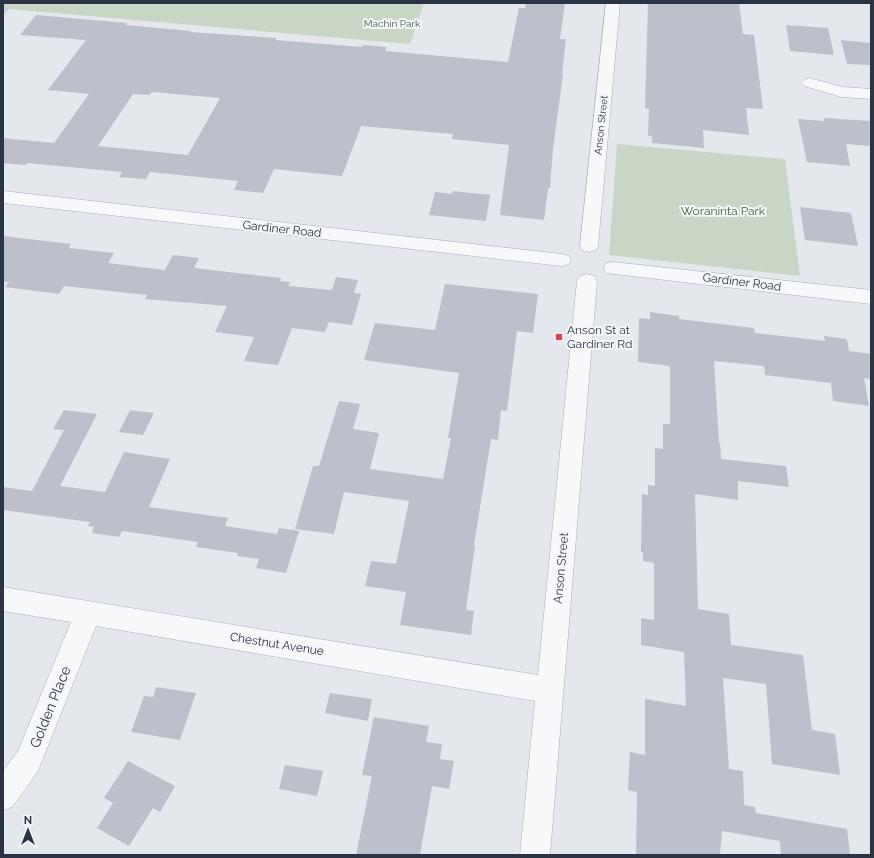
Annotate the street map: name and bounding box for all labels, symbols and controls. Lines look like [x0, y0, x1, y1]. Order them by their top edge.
park label: Machin Park [364, 18, 421, 29]
street label: Anson Street [592, 94, 610, 155]
park label: Woraninta Park [681, 204, 766, 218]
street label: Gardiner Road [242, 218, 322, 240]
street label: Gardiner Road [702, 270, 782, 294]
place label: Anson St at Gardiner Rd [567, 323, 632, 351]
marker: Anson St at Gardiner Rd [554, 332, 564, 342]
street label: Anson Street [551, 532, 571, 604]
street label: Chestnut Avenue [229, 630, 325, 658]
street label: Golden Place [26, 664, 74, 750]
north arrow [8, 810, 48, 850]
text: N [24, 814, 32, 827]

